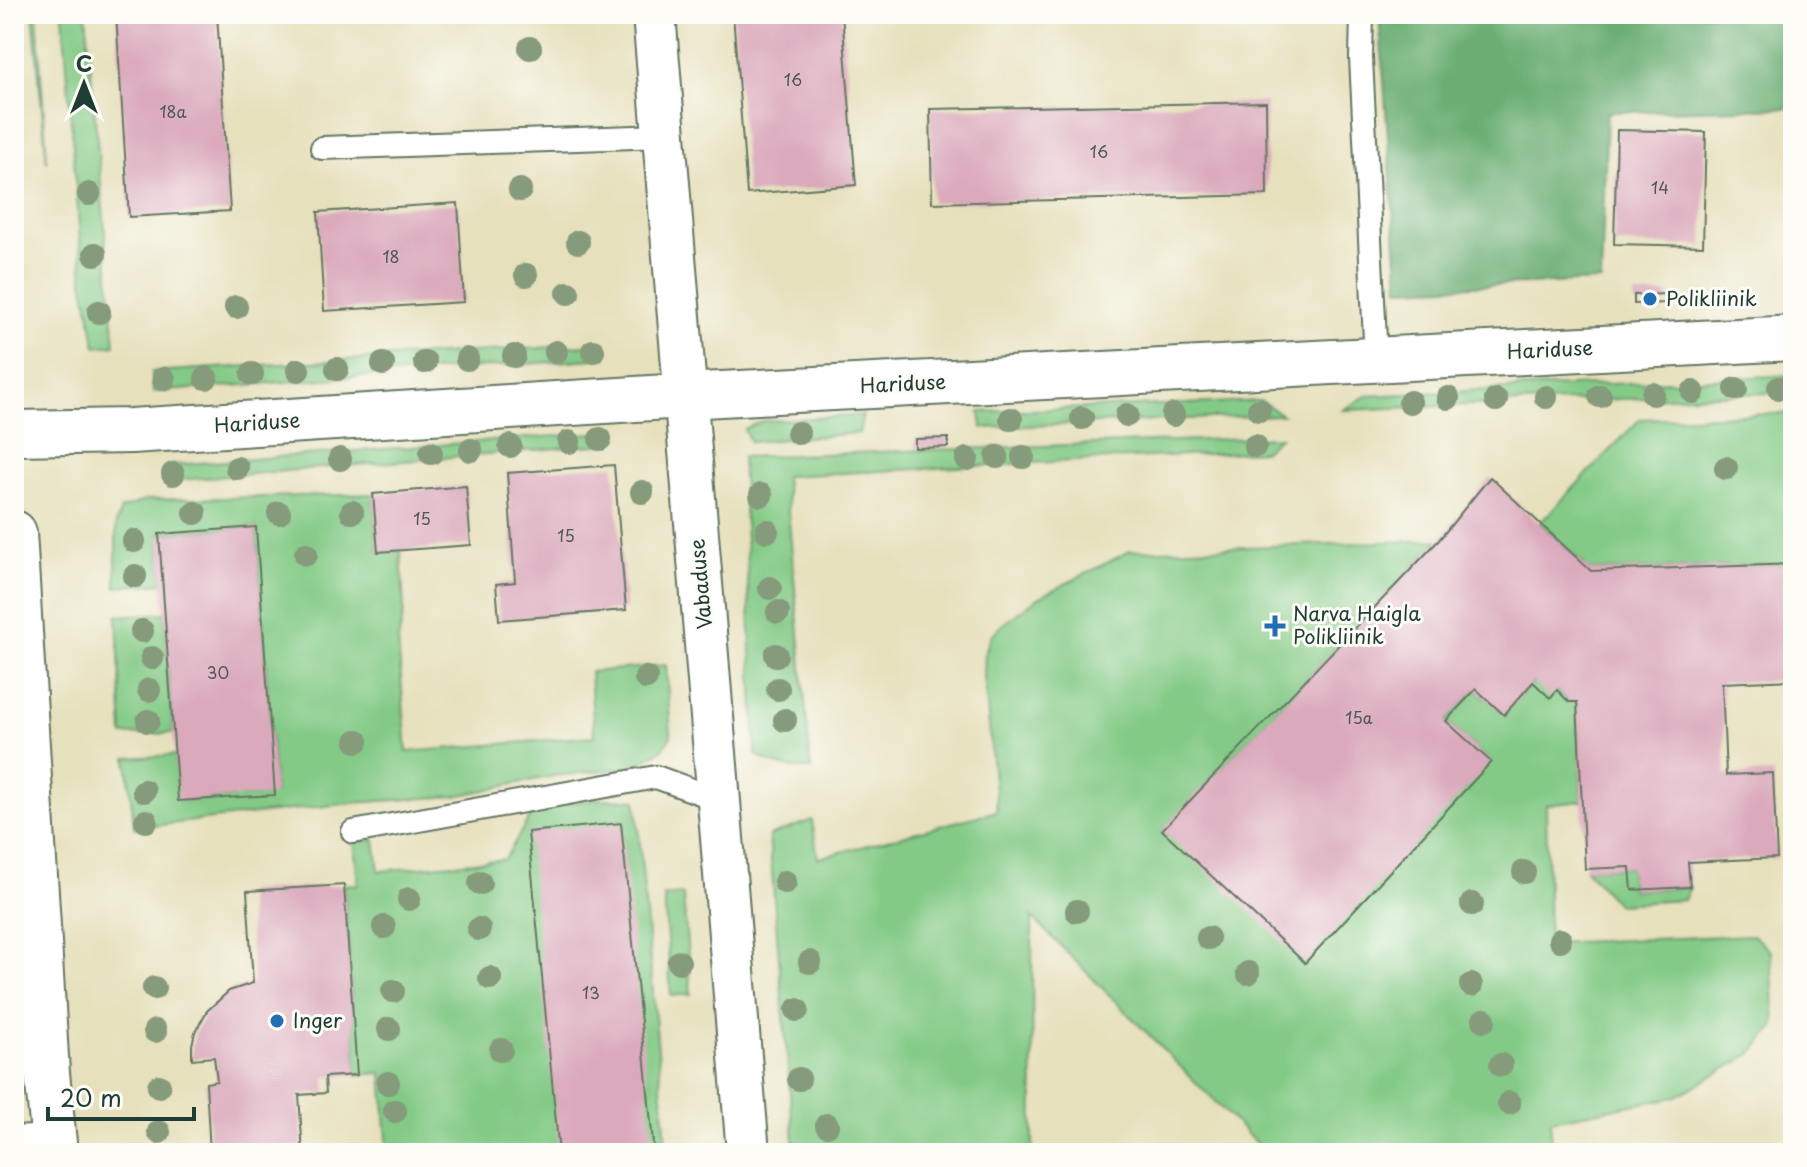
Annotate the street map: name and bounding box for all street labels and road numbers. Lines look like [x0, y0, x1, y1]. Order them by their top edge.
street label: Hariduse [1506, 332, 1594, 366]
street label: Hariduse [859, 366, 947, 400]
street label: Hariduse [213, 404, 301, 440]
street label: Vabaduse [681, 538, 719, 631]

